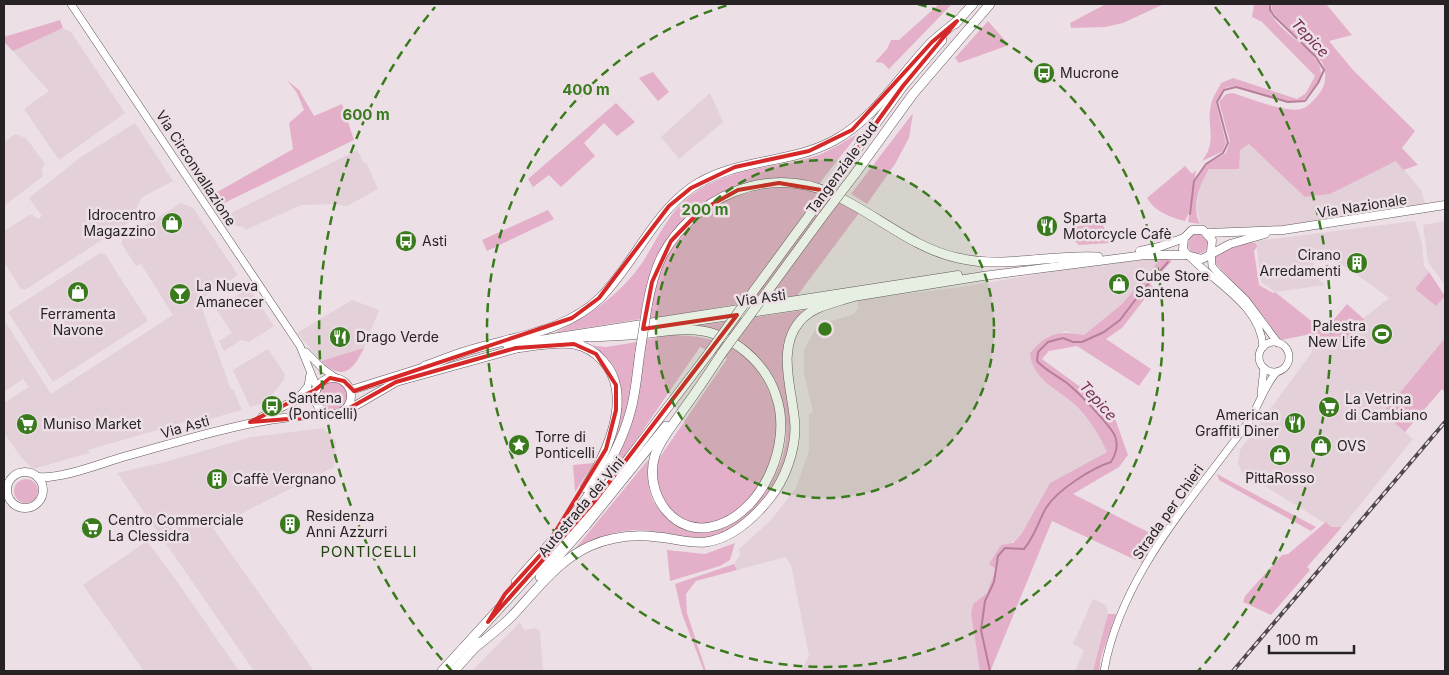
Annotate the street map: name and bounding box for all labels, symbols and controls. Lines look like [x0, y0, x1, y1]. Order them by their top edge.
water label: Tepice [1287, 14, 1333, 61]
bus stop icon: Mucrone [1032, 61, 1056, 85]
place label: Mucrone [1060, 64, 1119, 81]
text: 400 m [562, 80, 610, 99]
text: 600 m [342, 105, 390, 124]
street label: Via Circonvallazione [153, 107, 240, 229]
street label: Tangenziale Sud [803, 118, 881, 217]
street label: Via Nazionale [1316, 190, 1408, 221]
text: 200 m [682, 200, 728, 219]
place label: Idrocentro Magazzino [84, 206, 156, 239]
place label: Sparta Motorcycle Cafè [1063, 209, 1172, 242]
shop icon: Idrocentro Magazzino [160, 211, 184, 235]
restaurant icon: Sparta Motorcycle Cafè [1035, 214, 1059, 238]
bus stop icon: Asti [394, 229, 418, 253]
place label: Asti [422, 232, 447, 249]
place label: Cirano Arredamenti [1260, 246, 1341, 279]
building icon: Cirano Arredamenti [1345, 251, 1369, 275]
place label: Cube Store Santena [1135, 267, 1209, 300]
shop icon: Cube Store Santena [1107, 272, 1131, 296]
place label: La Nueva Amanecer [196, 277, 264, 310]
shop icon: Ferramenta Navone [66, 280, 90, 304]
bar icon: La Nueva Amanecer [168, 282, 192, 306]
street label: Via Asti [735, 286, 787, 309]
place label: Ferramenta Navone [40, 305, 116, 338]
place label: Palestra New Life [1308, 317, 1366, 350]
centre of rings [816, 320, 834, 338]
sports icon: Palestra New Life [1370, 322, 1394, 346]
restaurant icon: Drago Verde [328, 325, 352, 349]
place label: Drago Verde [356, 328, 439, 345]
water label: Tepice [1076, 377, 1121, 425]
place label: Santena (Ponticelli) [288, 389, 358, 422]
place label: La Vetrina di Cambiano [1345, 390, 1428, 423]
bus stop icon: Santena (Ponticelli) [260, 394, 284, 418]
supermarket icon: La Vetrina di Cambiano [1317, 395, 1341, 419]
place label: American Graffiti Diner [1195, 406, 1279, 439]
street label: Via Asti [159, 411, 211, 442]
restaurant icon: American Graffiti Diner [1283, 411, 1307, 435]
supermarket icon: Muniso Market [15, 412, 39, 436]
place label: Muniso Market [43, 415, 142, 432]
place label: Torre di Ponticelli [535, 428, 595, 461]
place icon: Torre di Ponticelli [507, 433, 531, 457]
shop icon: OVS [1309, 434, 1333, 458]
place label: OVS [1337, 437, 1366, 454]
shop icon: PittaRosso [1268, 443, 1292, 467]
street label: Autostrada dei Vini [534, 453, 627, 560]
street label: Strada per Chieri [1129, 461, 1207, 562]
building icon: Caffè Vergnano [205, 467, 229, 491]
place label: PittaRosso [1245, 469, 1315, 486]
place label: Caffè Vergnano [233, 470, 336, 487]
place label: Residenza Anni Azzurri [306, 507, 387, 540]
place label: Centro Commerciale La Clessidra [108, 511, 244, 544]
building icon: Residenza Anni Azzurri [278, 512, 302, 536]
supermarket icon: Centro Commerciale La Clessidra [80, 516, 104, 540]
district label: PONTICELLI [320, 542, 418, 561]
scale bar [1269, 622, 1354, 654]
text: 100 m [1276, 630, 1318, 649]

